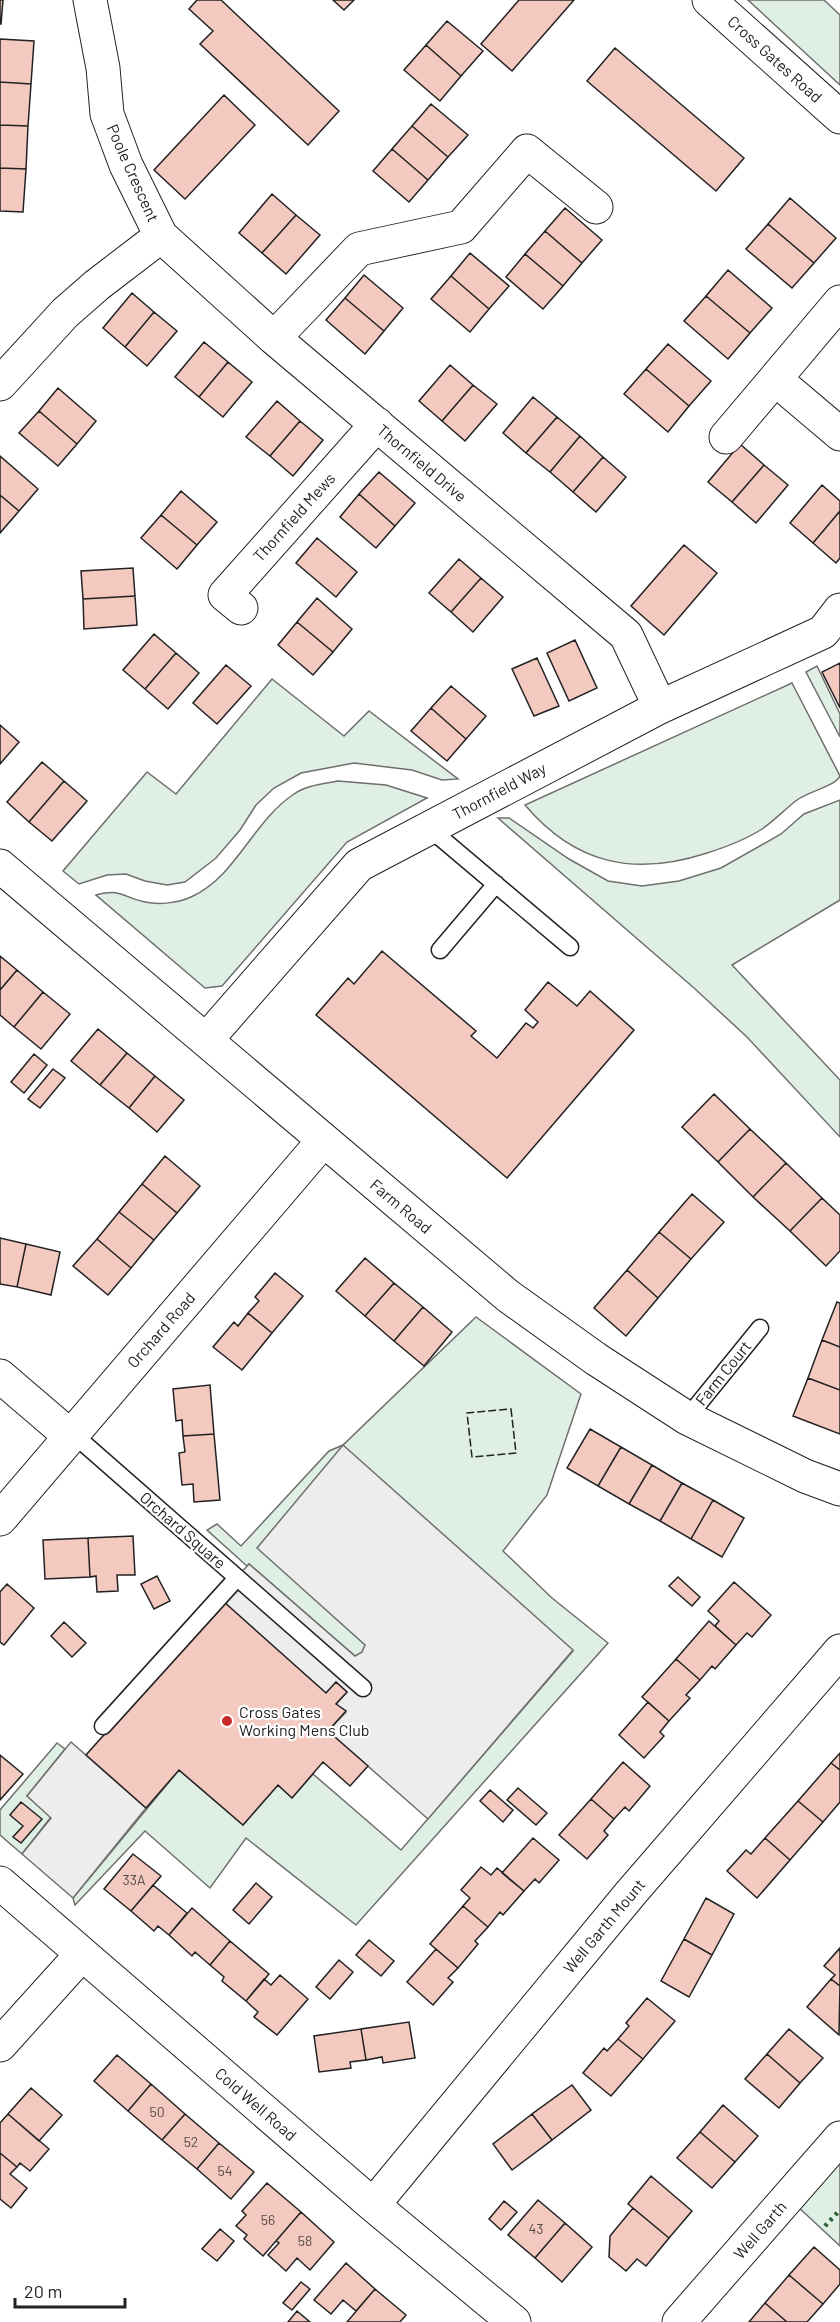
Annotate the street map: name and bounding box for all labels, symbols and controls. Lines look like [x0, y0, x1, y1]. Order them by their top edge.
street label: Cross Gates Road [724, 11, 826, 106]
street label: Poole Crescent [103, 121, 163, 225]
street label: Thornfield Drive [374, 420, 471, 505]
street label: Thornfield Mews [249, 468, 339, 565]
street label: Thornfield Way [449, 758, 549, 823]
street label: Farm Road [367, 1174, 436, 1237]
street label: Orchard Road [123, 1288, 199, 1371]
street label: Farm Court [691, 1336, 754, 1409]
street label: Orchard Square [136, 1487, 230, 1572]
place label: Cross Gates Working Mens Club [239, 1702, 369, 1739]
marker: Cross Gates Working Mens Club [220, 1714, 234, 1728]
house number: 33A [123, 1871, 146, 1888]
street label: Well Garth Mount [559, 1875, 649, 1977]
street label: Cold Well Road [212, 2063, 301, 2144]
house number: 50 [149, 2103, 165, 2120]
house number: 52 [184, 2133, 198, 2150]
house number: 54 [218, 2162, 232, 2179]
street label: Well Garth [729, 2197, 790, 2263]
house number: 56 [261, 2211, 275, 2228]
house number: 43 [529, 2220, 543, 2237]
house number: 58 [298, 2232, 312, 2249]
scale bar [15, 2271, 124, 2309]
text: 20 m [24, 2280, 62, 2302]

